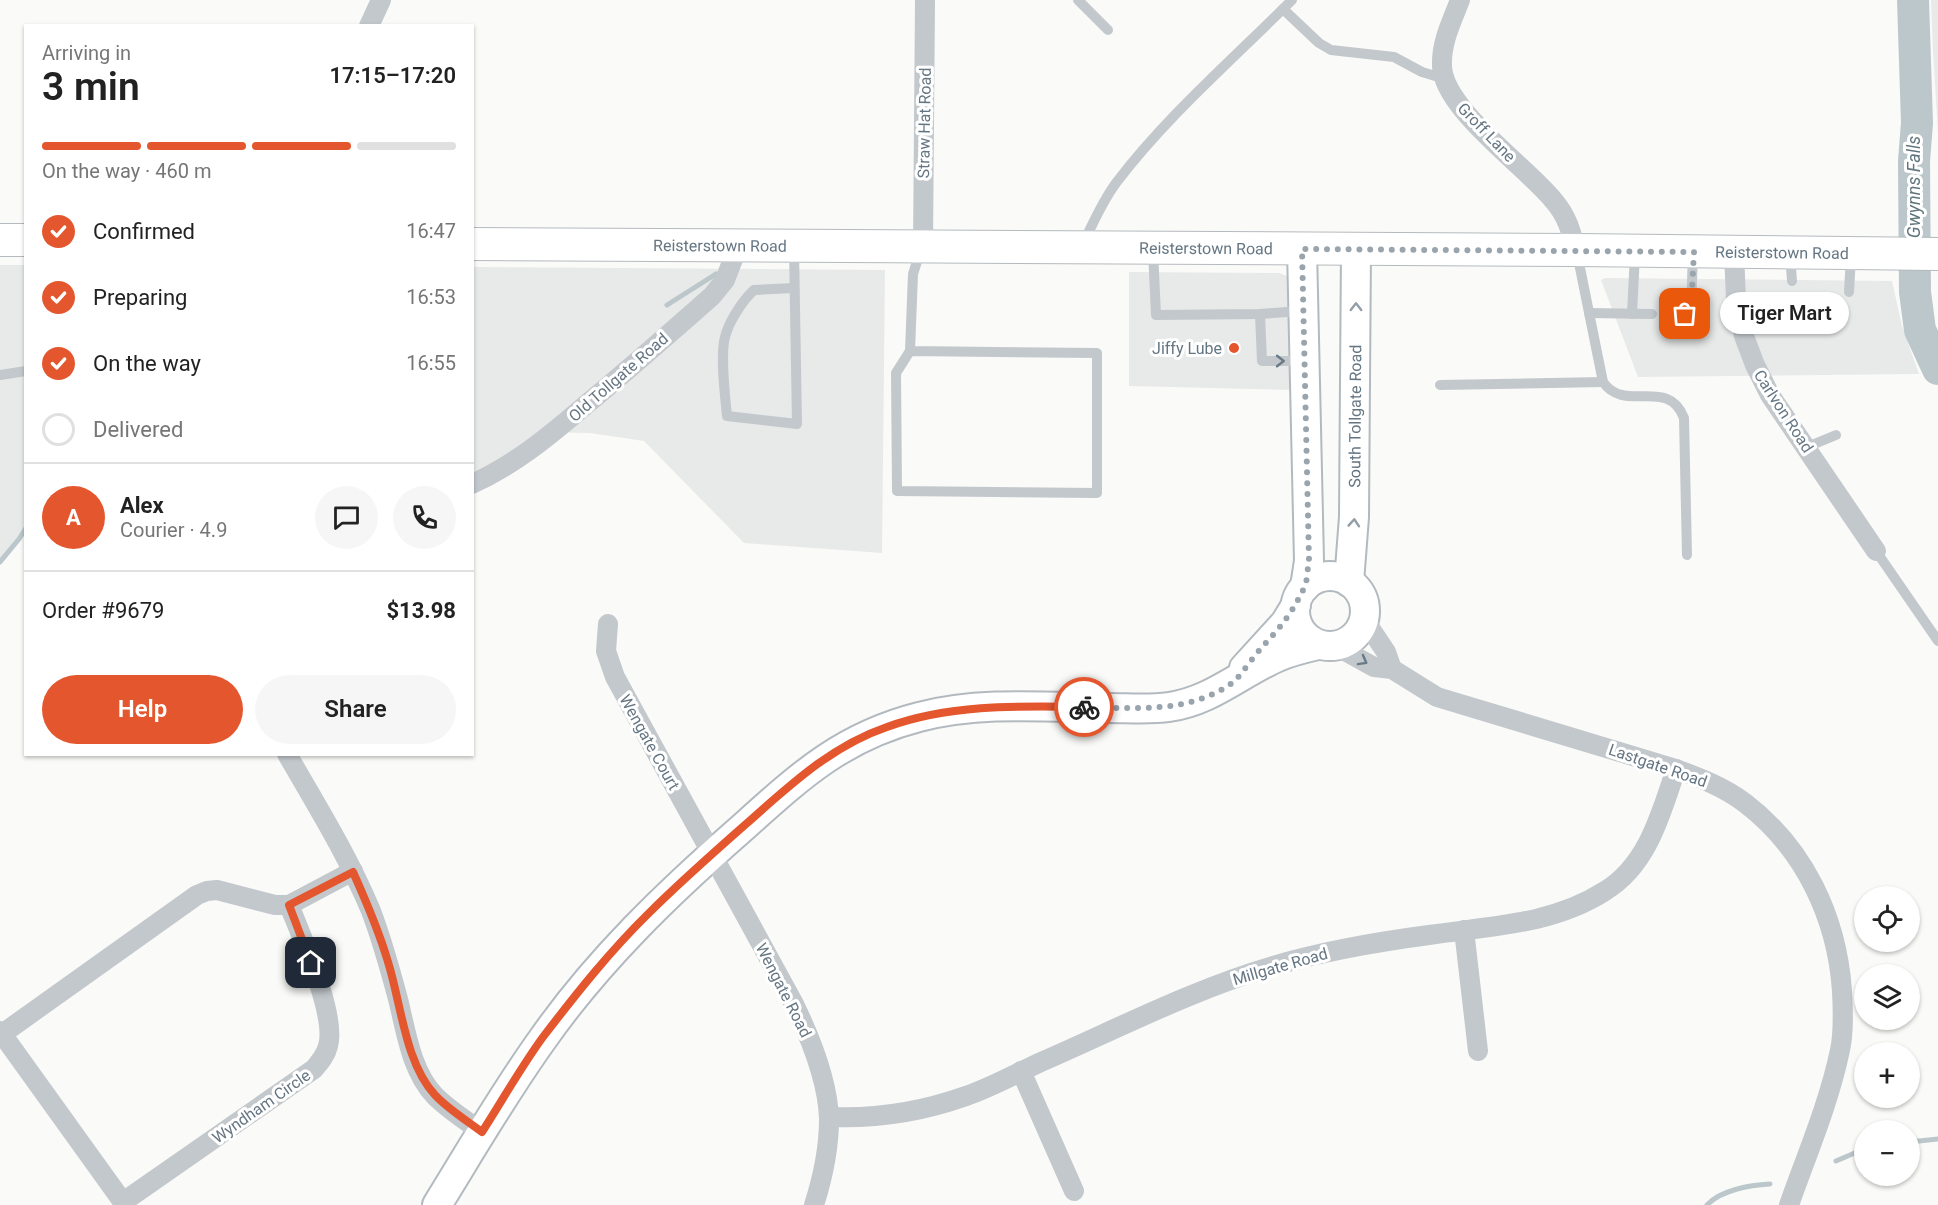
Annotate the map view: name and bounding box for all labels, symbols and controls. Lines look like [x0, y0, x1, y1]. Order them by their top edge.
text: Arriving in [42, 41, 131, 65]
text: 17:15–17:20 [329, 63, 456, 88]
text: 3 min [42, 64, 140, 110]
street label: Straw Hat Road [914, 68, 935, 178]
street label: Groff Lane [1454, 99, 1520, 166]
water label: Gwynns Falls [1903, 136, 1924, 238]
text: On the way · 460 m [42, 159, 211, 183]
icon: check [42, 215, 75, 248]
text: Confirmed [93, 219, 195, 244]
text: 16:47 [406, 219, 456, 243]
street label: Reisterstown Road [653, 236, 787, 256]
street label: Reisterstown Road [1139, 239, 1273, 258]
street label: Reisterstown Road [1715, 243, 1849, 263]
icon: check [42, 281, 75, 314]
text: Preparing [93, 285, 187, 310]
text: 16:53 [406, 285, 456, 309]
pin [1659, 288, 1710, 339]
callout: Tiger Mart [1721, 293, 1850, 335]
icon: bag [1668, 297, 1701, 330]
text: Tiger Mart [1737, 301, 1832, 325]
one-way arrow [1350, 303, 1362, 312]
street label: Old Tollgate Road [565, 329, 672, 426]
place label: Jiffy Lube [1152, 339, 1222, 358]
marker: Jiffy Lube [1227, 341, 1241, 355]
street label: South Tollgate Road [1345, 345, 1365, 488]
icon: check [42, 347, 75, 380]
text: On the way [93, 351, 201, 376]
text: 16:55 [406, 351, 456, 375]
one-way arrow [1276, 355, 1285, 367]
street label: Carlvon Road [1750, 366, 1817, 456]
text: Delivered [93, 417, 183, 442]
button: chat [315, 486, 378, 549]
button: phone [393, 486, 456, 549]
text: Alex [120, 493, 164, 518]
text: A [66, 505, 81, 530]
text: Courier · 4.9 [120, 518, 227, 542]
one-way arrow [1347, 519, 1360, 528]
text: Order #9679 [42, 598, 164, 623]
text: $13.98 [387, 598, 456, 623]
one-way arrow [1357, 654, 1367, 665]
button: Help [42, 675, 243, 744]
button: Share [255, 675, 456, 744]
courier [1054, 677, 1114, 737]
street label: Wengate Court [616, 691, 684, 793]
icon: bike [1068, 691, 1101, 724]
street label: Lastgate Road [1606, 740, 1710, 791]
map controls [1854, 886, 1920, 1186]
button: locate [1854, 886, 1920, 952]
pin [285, 937, 336, 988]
street label: Wengate Road [752, 940, 815, 1041]
street label: Millgate Road [1231, 944, 1330, 989]
icon: home [294, 946, 327, 979]
button: layers [1854, 964, 1920, 1030]
button: + [1854, 1042, 1920, 1108]
street label: Wyndham Circle [209, 1066, 314, 1147]
button: − [1854, 1120, 1920, 1186]

